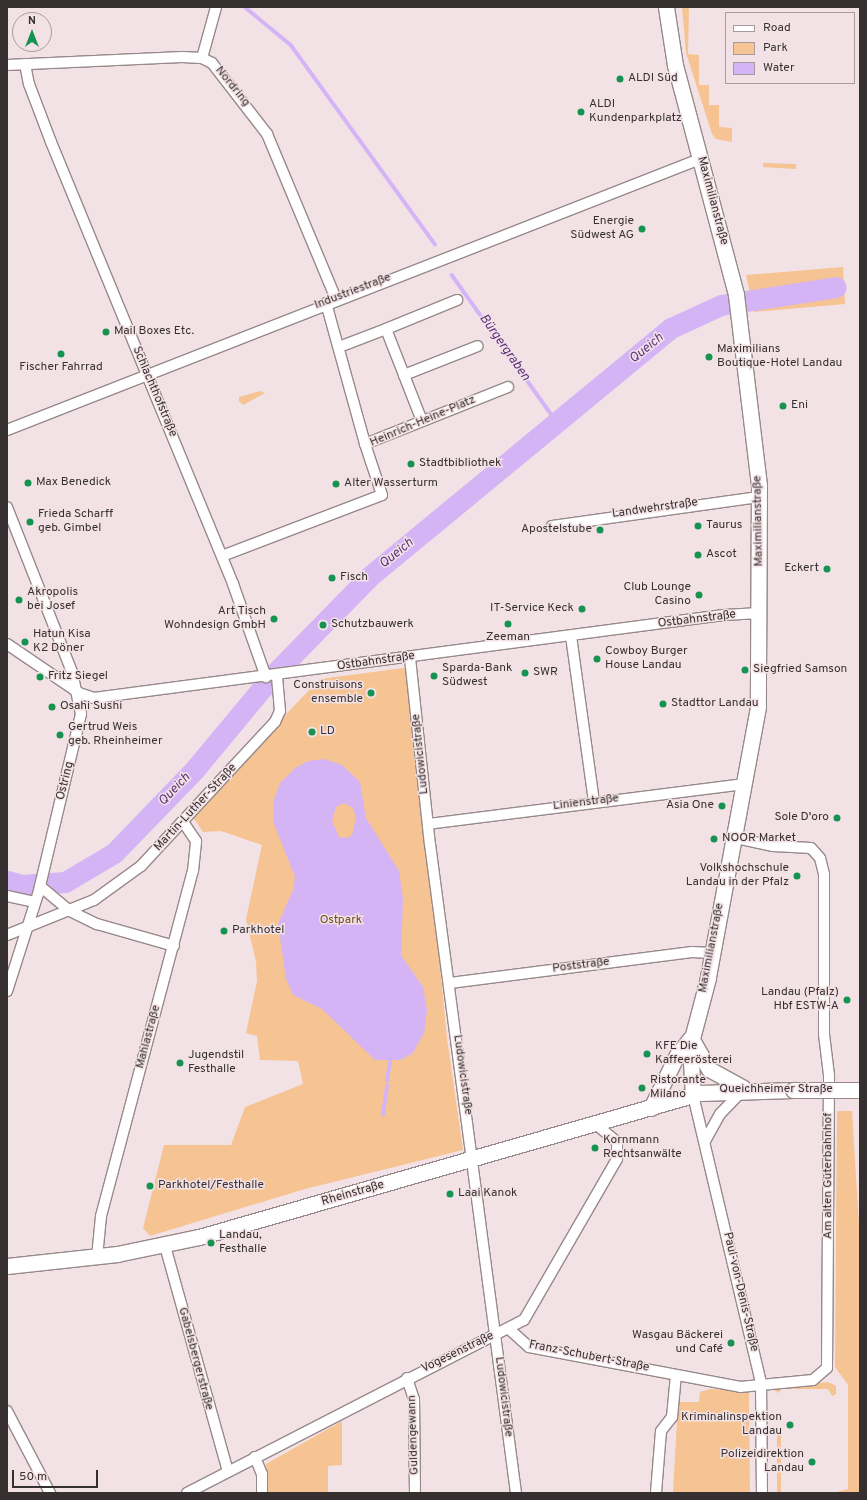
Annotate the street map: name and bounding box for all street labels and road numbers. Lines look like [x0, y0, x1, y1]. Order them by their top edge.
street label: Nordring [211, 64, 253, 110]
street label: Maximilianstraße [693, 155, 731, 247]
street label: Industriestraße [313, 271, 393, 313]
street label: Schlachthofstraße [128, 345, 180, 439]
street label: Heinrich-Heine-Platz [368, 393, 478, 451]
street label: Maximilianstraße [751, 475, 767, 567]
street label: Landwehrstraße [611, 496, 699, 522]
street label: Ostbahnstraße [657, 608, 737, 632]
street label: Ostbahnstraße [336, 649, 416, 675]
street label: Ludowicistraße [410, 713, 432, 795]
street label: Ostring [54, 760, 78, 802]
street label: Martin-Luther-Straße [152, 761, 240, 855]
street label: Linienstraße [552, 792, 620, 814]
street label: Maximilianstraße [696, 902, 728, 994]
street label: Poststraße [552, 955, 610, 977]
street label: Mahlastraße [134, 1004, 164, 1070]
street label: Ludowicistraße [449, 1034, 475, 1116]
street label: Queichheimer Straße [719, 1083, 833, 1097]
street label: Am alten Güterbahnhof [822, 1113, 836, 1239]
street label: Rheinstraße [320, 1178, 386, 1210]
street label: Paul-von-Denis-Straße [719, 1231, 761, 1353]
street label: Gabelsbergerstraße [174, 1306, 216, 1412]
street label: Vogesenstraße [419, 1329, 497, 1377]
street label: Franz-Schubert-Straße [528, 1338, 650, 1376]
street label: Ludowicistraße [491, 1356, 515, 1438]
street label: Guldengewann [405, 1395, 423, 1475]

